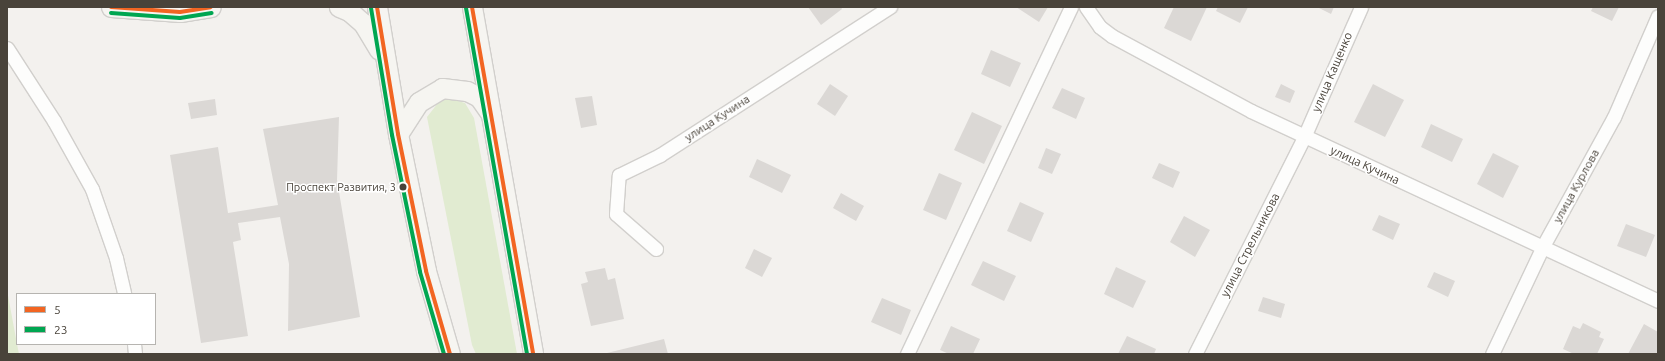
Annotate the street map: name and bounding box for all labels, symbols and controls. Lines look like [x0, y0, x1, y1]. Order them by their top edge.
street label: улица Кащенко [1309, 30, 1355, 114]
street label: улица Кучина [682, 92, 752, 144]
street label: улица Кучина [1328, 143, 1402, 187]
street label: улица Курлова [1550, 147, 1602, 225]
place label: Проспект Развития, 3 [286, 180, 396, 194]
marker: Проспект Развития, 3 [398, 182, 408, 192]
street label: улица Стрельникова [1218, 191, 1282, 299]
legend [16, 293, 156, 345]
text: 5 [54, 303, 61, 316]
text: 23 [54, 323, 68, 336]

